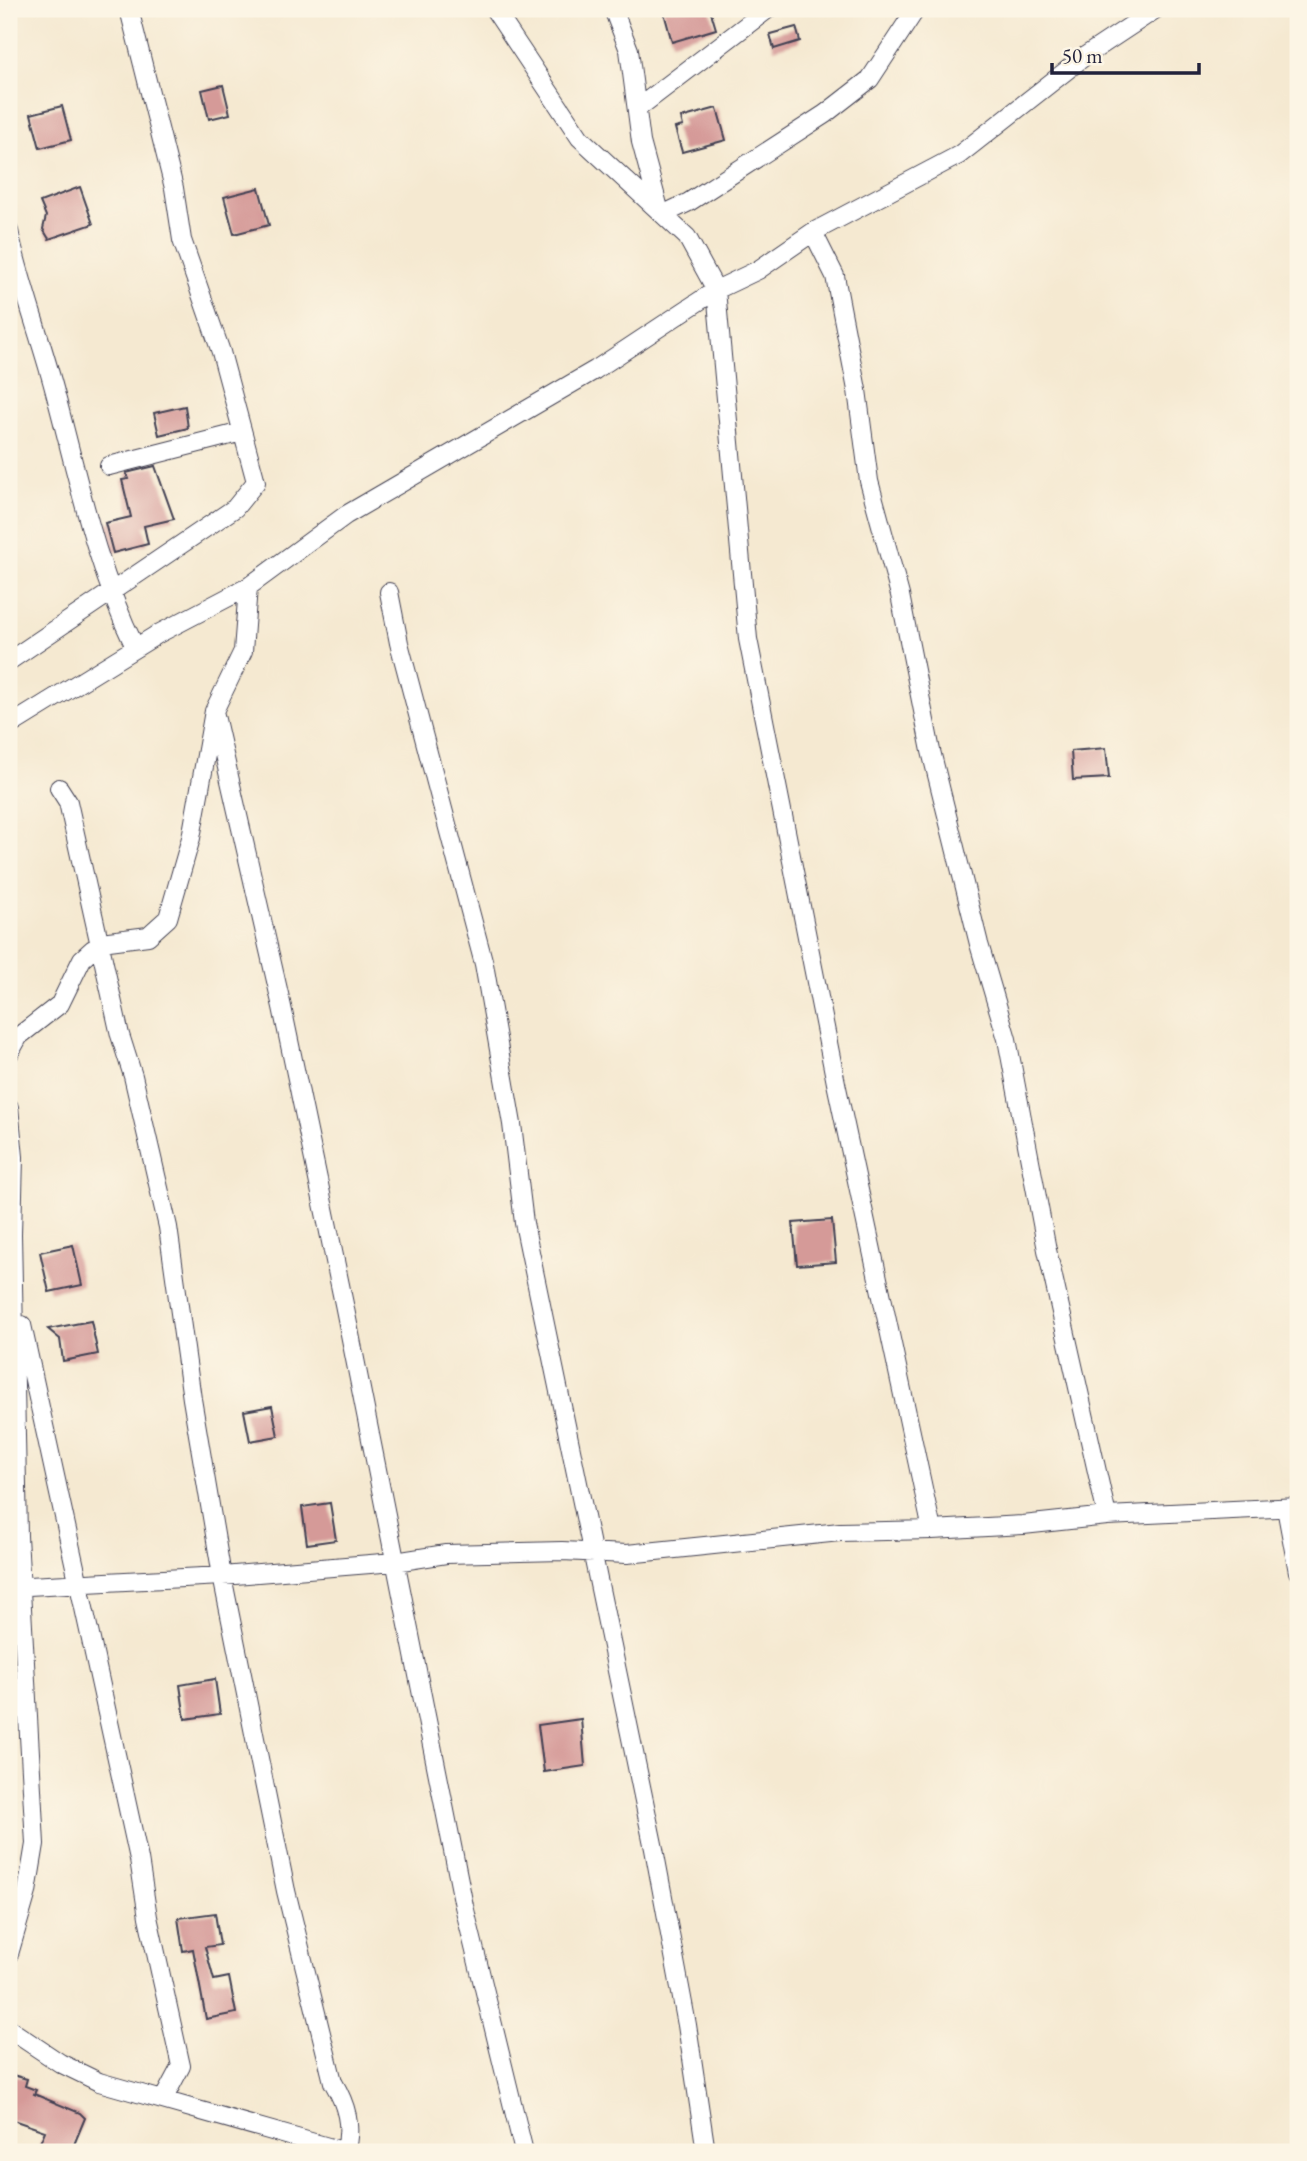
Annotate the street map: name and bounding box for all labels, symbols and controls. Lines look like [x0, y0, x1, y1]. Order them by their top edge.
scale bar [1052, 32, 1198, 76]
text: 50 m [1062, 42, 1103, 69]

